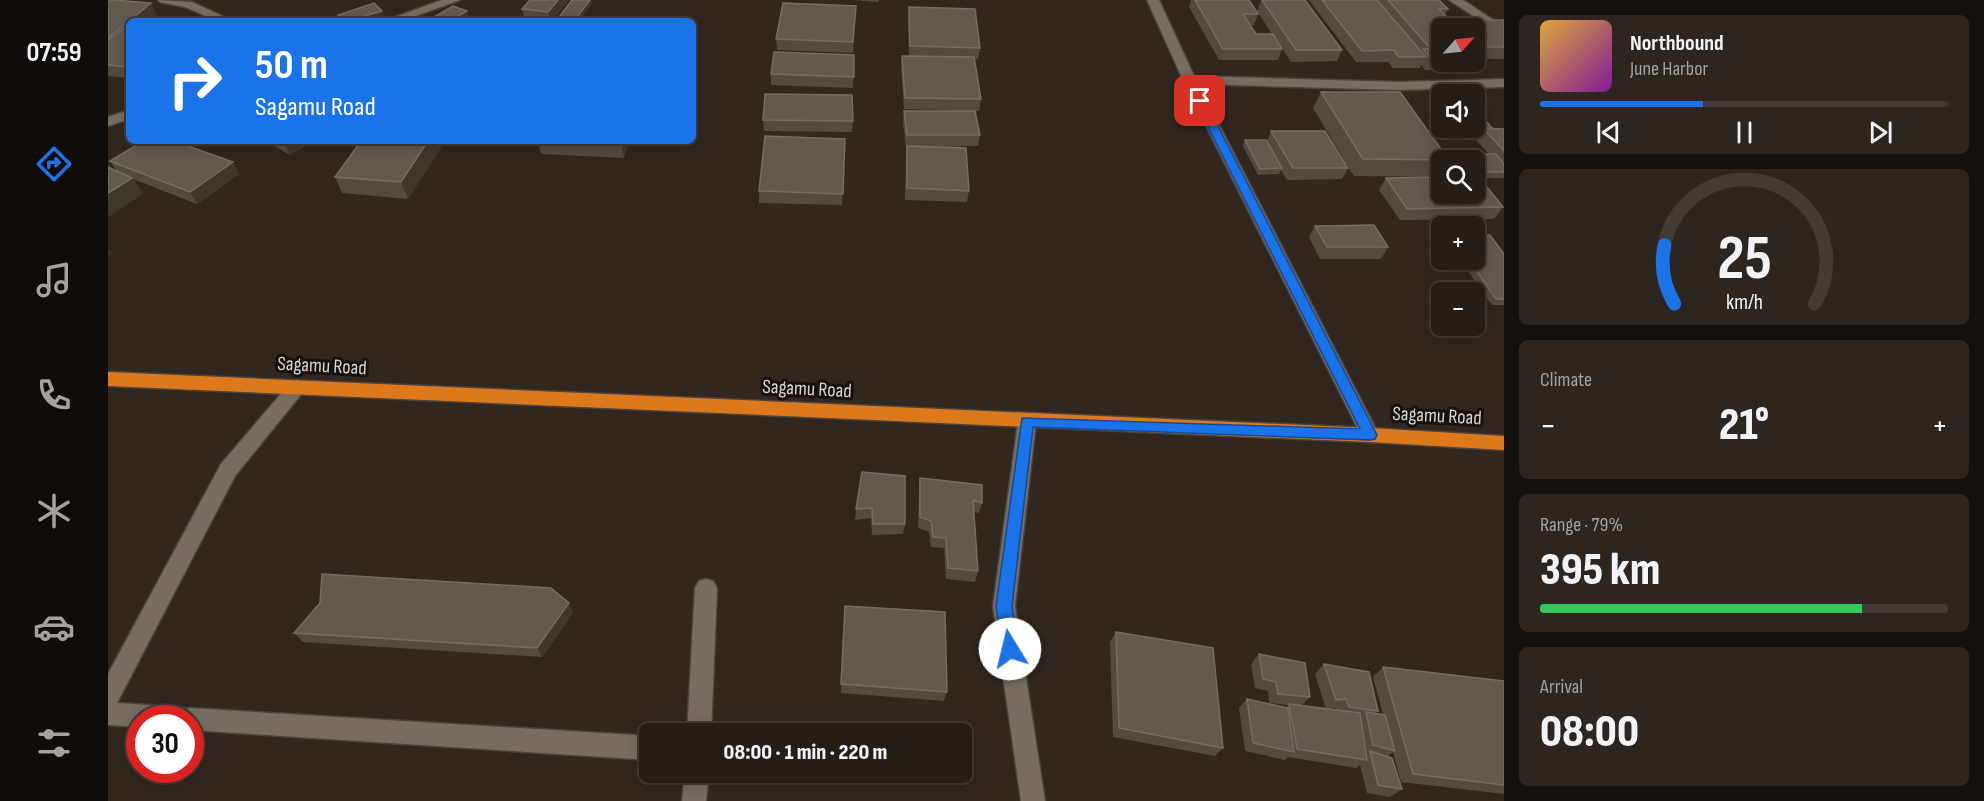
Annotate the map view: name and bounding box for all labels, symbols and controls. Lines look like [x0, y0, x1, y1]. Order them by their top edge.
north arrow [1431, 18, 1485, 72]
map controls [1431, 18, 1485, 336]
text: Northbound [1630, 30, 1724, 57]
text: 07:59 [26, 37, 82, 69]
text: 50 m [255, 40, 328, 91]
icon: right [156, 42, 234, 120]
text: June Harbor [1630, 57, 1708, 81]
pin [1174, 75, 1225, 126]
icon: arrive [1183, 84, 1216, 117]
button: sound [1431, 84, 1485, 138]
text: Sagamu Road [255, 91, 376, 123]
icon: previous [1592, 116, 1625, 149]
icon: pause [1728, 116, 1761, 149]
icon: next [1864, 116, 1897, 149]
icon: directions [33, 143, 75, 185]
button: search [1431, 150, 1485, 204]
button: + [1431, 216, 1485, 270]
text: 25 [1717, 222, 1771, 297]
icon: music [33, 259, 75, 301]
button: − [1431, 282, 1485, 336]
text: km/h [1725, 290, 1763, 315]
street label: Sagamu Road [277, 352, 367, 380]
text: Climate [1540, 368, 1592, 392]
icon: phone [33, 374, 75, 416]
street label: Sagamu Road [762, 375, 852, 403]
text: 21° [1719, 398, 1769, 453]
street label: Sagamu Road [1392, 402, 1482, 430]
text: − [1540, 406, 1556, 446]
text: + [1932, 406, 1948, 446]
icon: climate [33, 490, 75, 532]
text: Range · 79% [1540, 513, 1623, 537]
text: 395 km [1540, 543, 1660, 598]
icon: car [33, 606, 75, 648]
position arrow [978, 617, 1042, 681]
text: Arrival [1540, 675, 1583, 699]
speed limit sign: 30 [126, 705, 204, 783]
text: 08:00 [1540, 705, 1639, 760]
icon: filters [33, 722, 75, 764]
text: 08:00 · 1 min · 220 m [724, 739, 887, 766]

